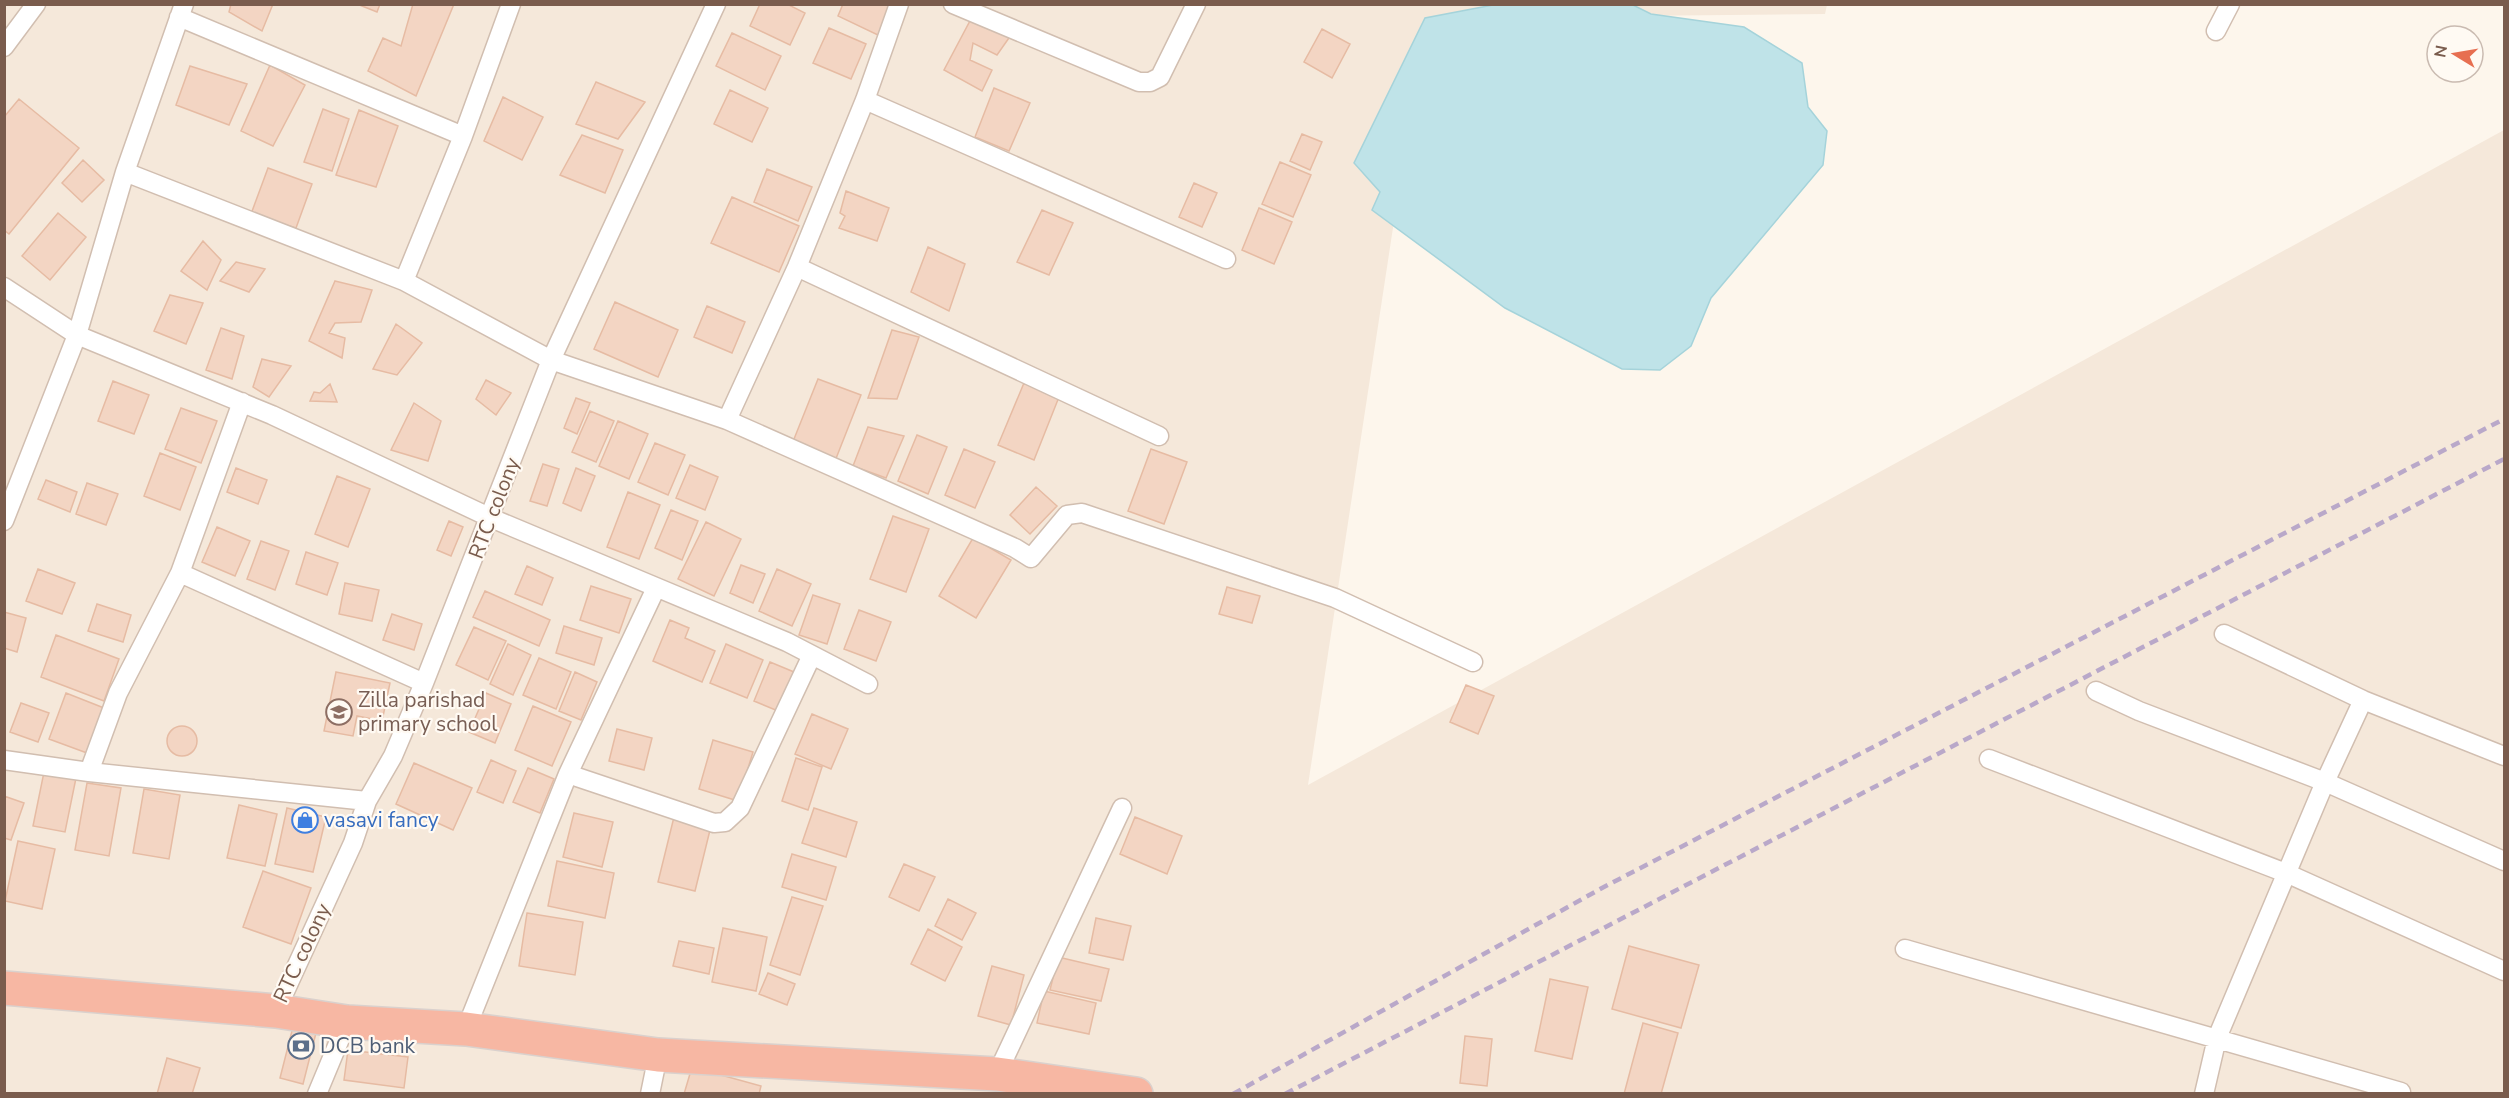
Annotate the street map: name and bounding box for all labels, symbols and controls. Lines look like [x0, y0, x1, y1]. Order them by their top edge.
north arrow [2425, 24, 2485, 84]
text: N [2429, 43, 2453, 59]
street label: RTC colony [462, 453, 526, 563]
place label: Zilla parishad primary school [358, 686, 498, 738]
school or university icon: Zilla parishad primary school [324, 697, 354, 727]
shop icon: vasavi fancy [290, 805, 320, 835]
place label: vasavi fancy [324, 806, 439, 834]
street label: RTC colony [267, 899, 337, 1007]
bank icon: DCB bank [286, 1031, 316, 1061]
place label: DCB bank [320, 1032, 416, 1060]

